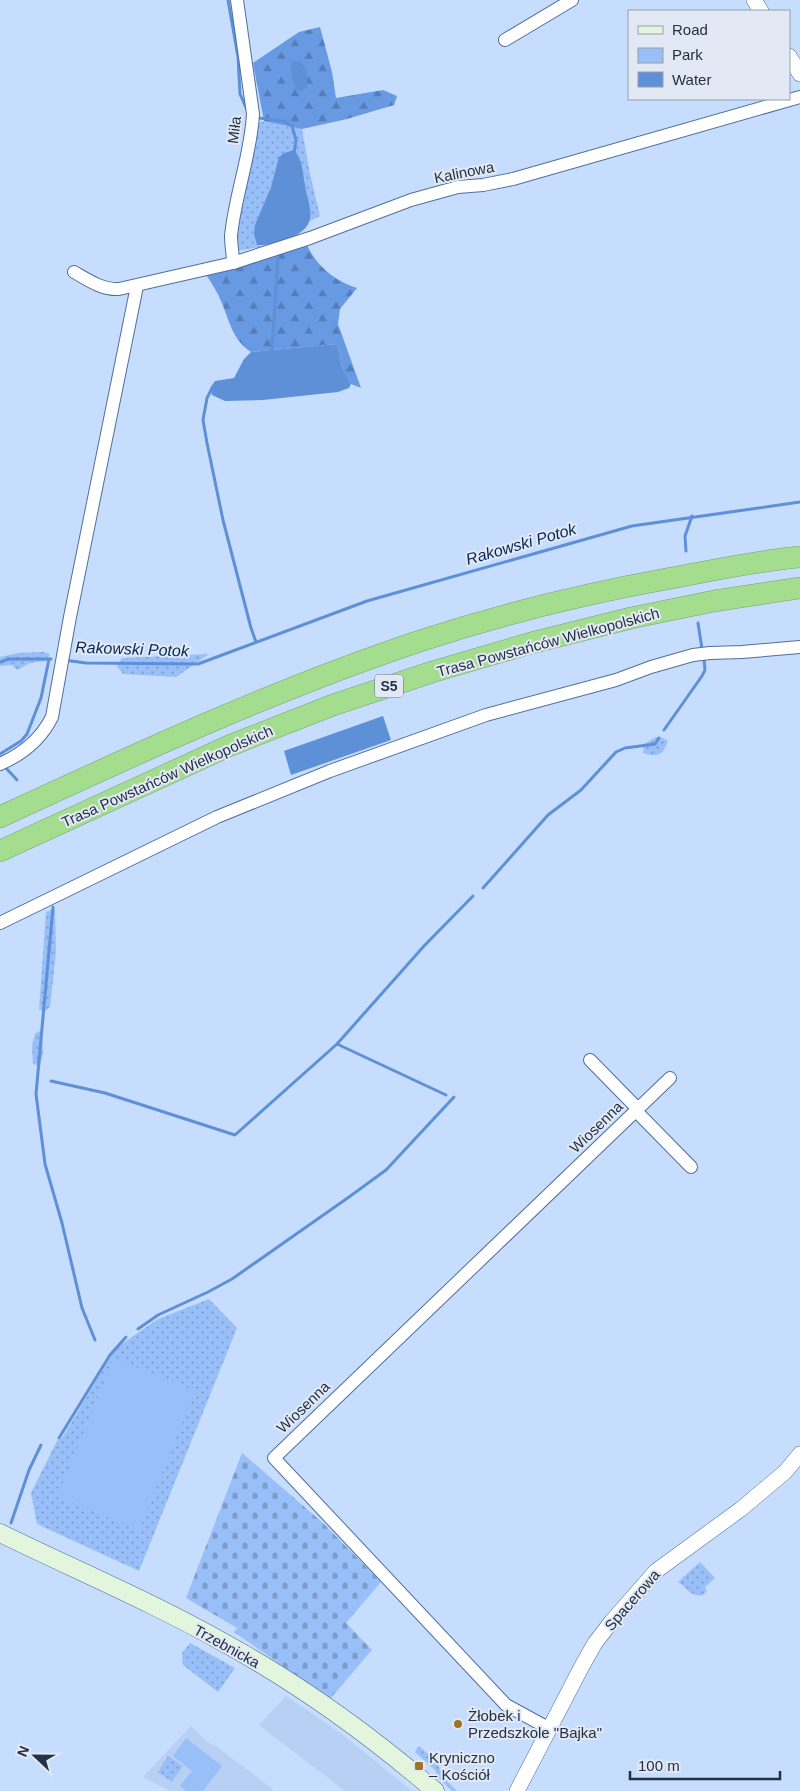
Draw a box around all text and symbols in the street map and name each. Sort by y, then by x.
legend [628,10,790,100]
text: Road [672,21,708,38]
text: Park [672,46,703,63]
text: Water [672,71,711,88]
street label: Miła [224,115,244,145]
street label: Kalinowa [432,158,496,186]
water label: Rakowski Potok [464,520,579,568]
street label: Trasa Powstańców Wielkopolskich [435,604,661,680]
water label: Rakowski Potok [75,639,190,660]
road number: S5 [375,674,403,698]
street label: Trasa Powstańców Wielkopolskich [59,722,275,830]
street label: Wiosenna [566,1097,626,1156]
street label: Wiosenna [273,1377,333,1436]
street label: Spacerowa [601,1566,663,1634]
street label: Trzebnicka [191,1621,264,1671]
place label: Żłobek i Przedszkole "Bajka" [468,1707,602,1741]
marker: Żłobek i Przedszkole "Bajka" [452,1718,464,1730]
north arrow [10,1731,60,1781]
text: N [14,1743,32,1759]
scale bar [630,1748,780,1780]
place label: Kryniczno – Kościół [429,1749,495,1783]
text: 100 m [638,1757,680,1774]
marker: Kryniczno – Kościół [413,1760,425,1772]

